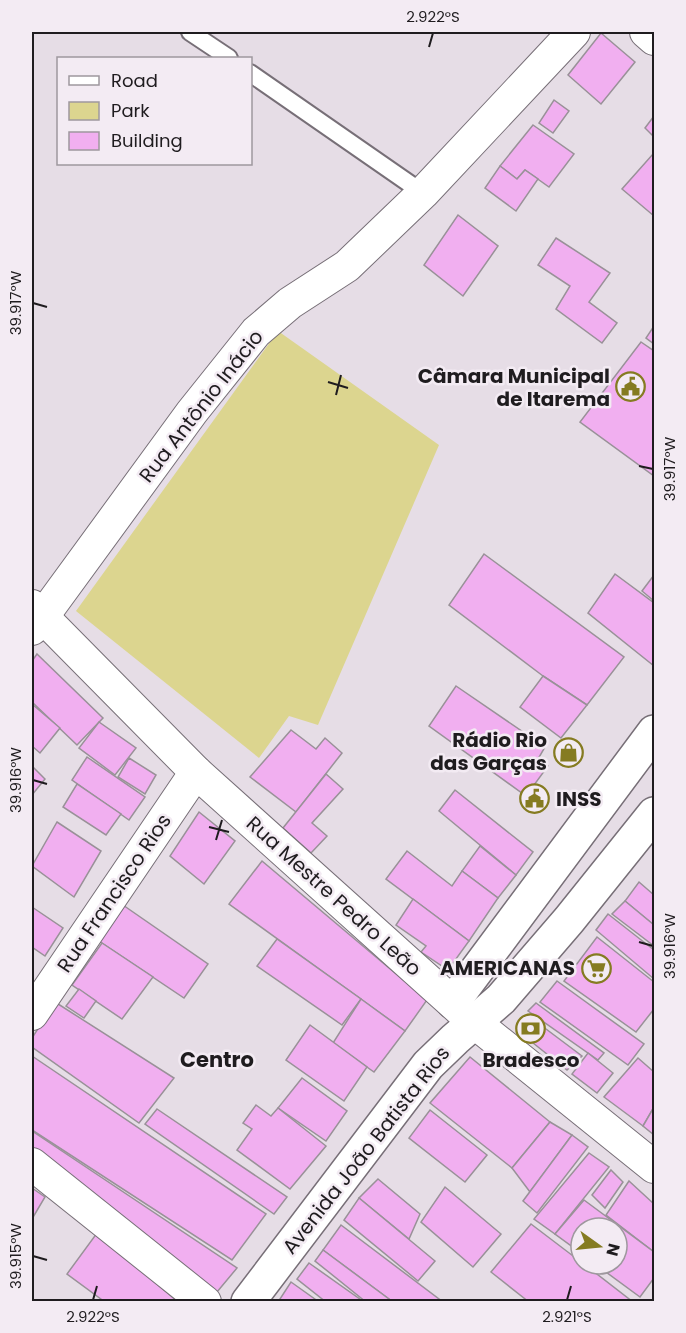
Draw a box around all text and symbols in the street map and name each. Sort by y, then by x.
text: 2.922°S [406,6,460,27]
legend [57,57,252,165]
text: Road [111,68,158,93]
text: Park [111,98,150,123]
text: Building [111,128,183,153]
text: 39.917°W [5,270,26,335]
street label: Rua Antônio Inácio [132,324,270,488]
place label: Câmara Municipal de Itarema [418,362,610,413]
public building icon: Câmara Municipal de Itarema [615,371,647,403]
text: 39.917°W [659,436,680,501]
place label: Rádio Rio das Garças [430,726,547,777]
shop icon: Rádio Rio das Garças [552,736,584,768]
text: 39.916°W [5,747,26,813]
public building icon: INSS [519,783,551,815]
place label: INSS [556,785,602,813]
street label: Rua Francisco Rios [50,808,178,978]
street label: Rua Mestre Pedro Leão [240,810,428,982]
text: 39.916°W [659,913,680,979]
supermarket icon: AMERICANAS [580,952,612,984]
place label: AMERICANAS [440,954,575,982]
bank icon: Bradesco [515,1013,547,1045]
street label: Avenida João Batista Rios [276,1040,456,1260]
district label: Centro [180,1045,254,1074]
place label: Bradesco [482,1046,580,1074]
north arrow [569,1216,629,1276]
text: 39.915°W [5,1223,26,1289]
text: N [600,1241,626,1259]
text: 2.922°S [66,1306,120,1327]
text: 2.921°S [542,1306,592,1327]

